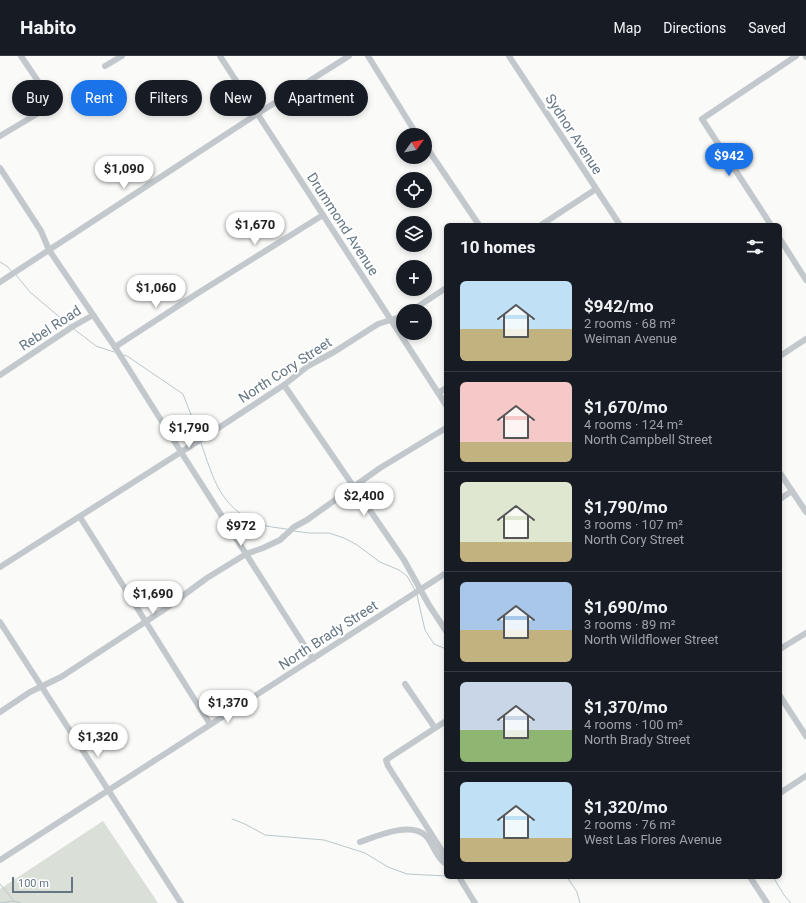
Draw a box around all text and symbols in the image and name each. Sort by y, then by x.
text: Habito [20,16,76,39]
text: Map [614,20,641,36]
text: Directions [663,20,726,36]
text: Saved [748,20,786,36]
chip: Buy [12,80,63,116]
chip: Rent [71,80,127,116]
chip: Filters [135,80,202,116]
chip: New [210,80,266,116]
chip: Apartment [274,80,368,116]
street label: Sydnor Avenue [542,91,606,177]
north arrow [396,128,432,164]
map controls [396,128,432,340]
pin: $942 [705,143,753,177]
text: $942 [714,148,744,163]
pin: $1,090 [91,156,157,190]
text: $1,090 [104,161,144,176]
street label: Drummond Avenue [304,170,382,278]
button: locate [396,172,432,208]
pin: $1,670 [222,212,288,246]
button: layers [396,216,432,252]
text: $1,670 [235,217,275,232]
icon: filters [744,236,766,258]
text: 10 homes [460,237,536,257]
button: + [396,260,432,296]
pin: $1,060 [123,275,189,309]
text: $1,060 [136,280,176,295]
text: $942/mo [584,296,654,316]
icon: home [492,297,540,345]
street label: Rebel Road [16,302,84,354]
button: − [396,304,432,340]
text: 2 rooms · 68 m² [584,316,676,331]
text: Weiman Avenue [584,331,677,346]
street label: North Cory Street [235,334,335,406]
text: $1,670/mo [584,397,668,417]
icon: home [492,398,540,446]
pin: $1,790 [156,415,222,449]
text: 4 rooms · 124 m² [584,417,683,432]
text: $1,790 [169,420,209,435]
text: North Campbell Street [584,432,712,447]
pin: $2,400 [331,483,397,517]
text: $2,400 [344,488,384,503]
text: $1,790/mo [584,497,668,517]
icon: home [492,498,540,546]
pin: $972 [217,513,265,547]
text: 3 rooms · 107 m² [584,517,683,532]
text: $972 [226,518,256,533]
text: North Cory Street [584,532,684,547]
pin: $1,690 [120,581,186,615]
text: $1,690 [133,586,173,601]
street label: North Brady Street [276,597,381,673]
text: $1,690/mo [584,597,668,617]
icon: home [492,598,540,646]
text: 3 rooms · 89 m² [584,617,676,632]
text: North Wildflower Street [584,632,719,647]
pin: $1,370 [195,690,261,724]
text: $1,370 [208,695,248,710]
text: $1,370/mo [584,697,668,717]
icon: home [492,698,540,746]
text: 4 rooms · 100 m² [584,717,683,732]
pin: $1,320 [65,724,131,758]
text: $1,320 [78,729,118,744]
text: North Brady Street [584,732,690,747]
text: $1,320/mo [584,797,668,817]
icon: home [492,798,540,846]
text: 2 rooms · 76 m² [584,817,676,832]
text: West Las Flores Avenue [584,832,722,847]
scale bar [12,875,73,894]
text: 100 m [18,877,49,890]

